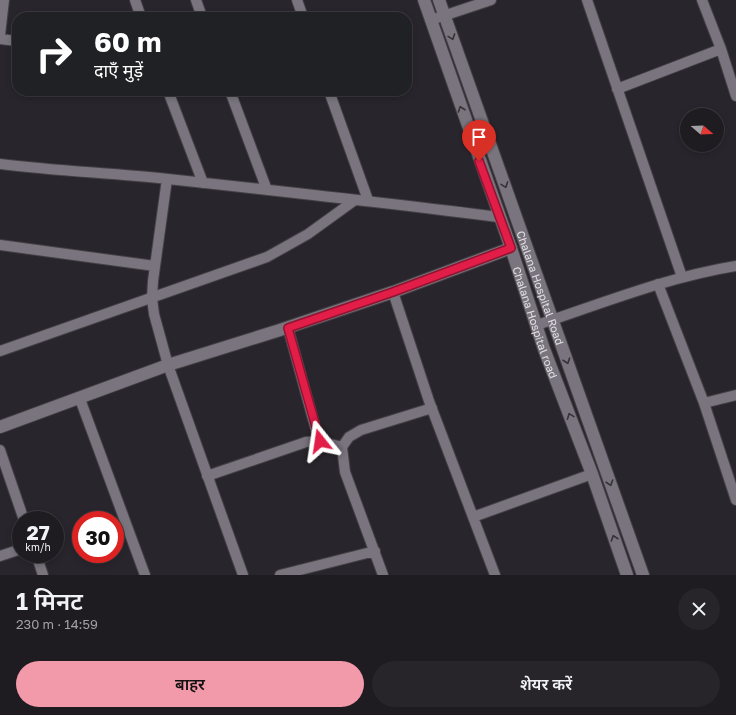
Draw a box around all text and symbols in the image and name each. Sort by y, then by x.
text: 60 m [94,25,161,58]
icon: right [28,28,80,80]
one-way arrow [447,33,455,40]
text: दाएँ मुड़ें [94,59,143,81]
one-way arrow [457,105,466,112]
north arrow [680,108,724,152]
map controls [680,108,724,152]
pin [462,120,496,161]
icon: arrive [468,126,490,148]
one-way arrow [501,182,509,189]
street label: Chalana Hospital Road [515,229,567,346]
street label: Chalana Hospital road [511,265,561,380]
one-way arrow [563,357,571,364]
one-way arrow [566,413,574,420]
position arrow [299,420,341,462]
one-way arrow [606,480,614,487]
speed limit sign: 30 [72,511,124,563]
text: 27 [26,520,50,544]
one-way arrow [611,535,619,542]
text: km/h [25,541,51,553]
text: 1 मिनट [16,586,83,615]
button: close [678,588,720,630]
text: 230 m · 14:59 [16,616,98,632]
button: बाहर [16,661,364,707]
button: शेयर करें [372,661,720,707]

